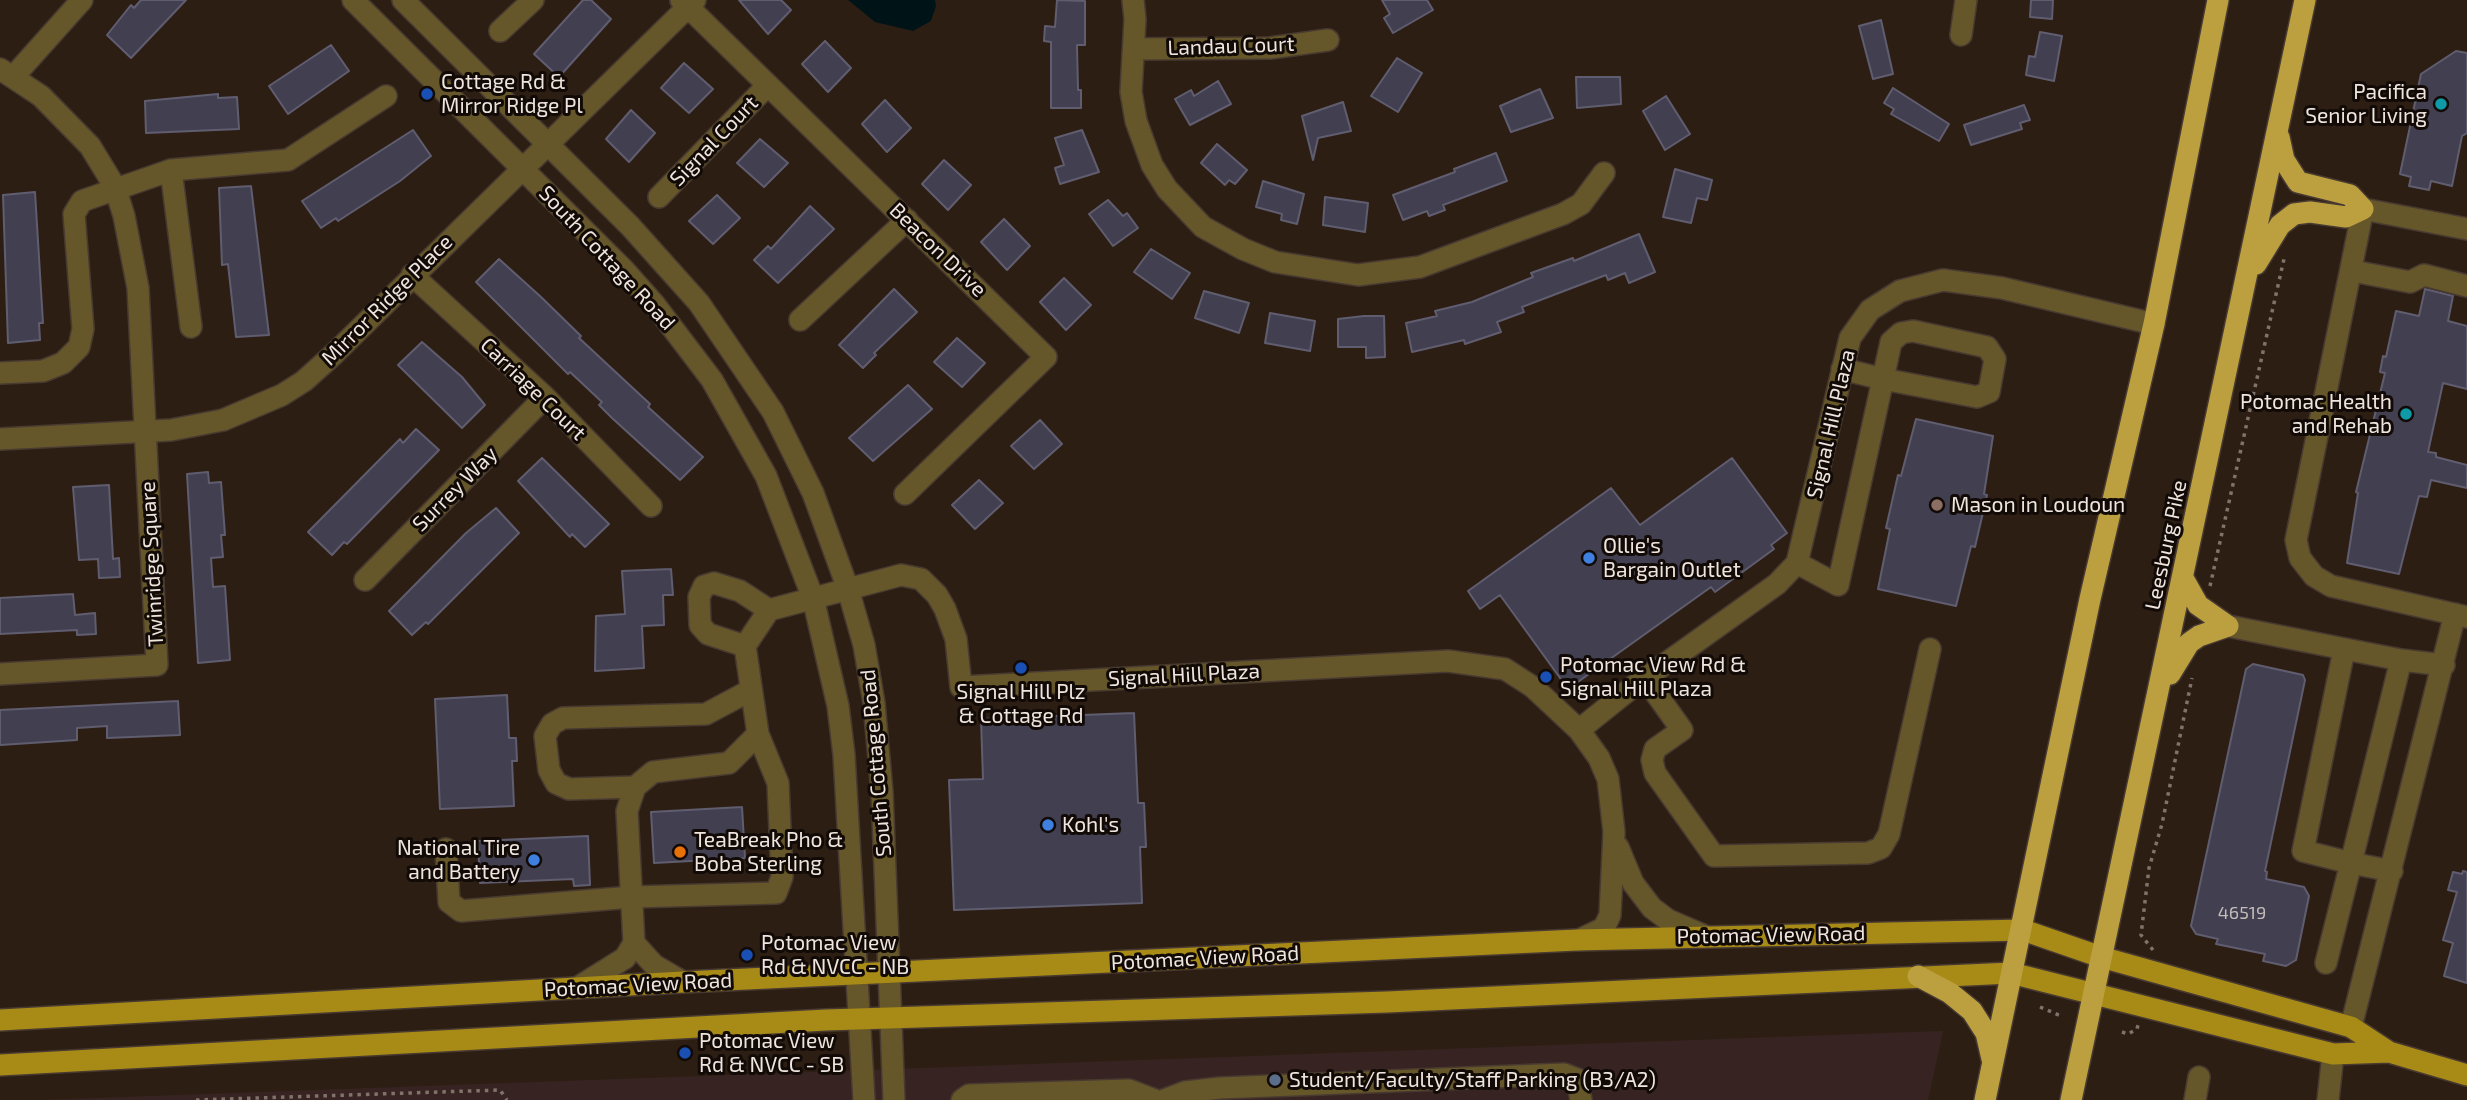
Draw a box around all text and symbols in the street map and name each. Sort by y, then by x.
street label: Landau Court [1167,31,1295,61]
place label: Cottage Rd & Mirror Ridge Pl [441,69,583,119]
place label: Pacifica Senior Living [2305,79,2427,129]
marker: Cottage Rd & Mirror Ridge Pl [419,86,435,102]
street label: Signal Court [665,91,763,191]
marker: Pacifica Senior Living [2433,96,2449,112]
street label: South Cottage Road [534,181,680,335]
street label: Beacon Drive [884,198,992,302]
street label: Mirror Ridge Place [316,229,458,371]
street label: Carriage Court [475,332,591,446]
street label: Signal Hill Plaza [1802,347,1860,501]
place label: Potomac Health and Rehab [2240,389,2392,439]
marker: Potomac Health and Rehab [2398,406,2414,422]
street label: Surrey Way [407,441,503,537]
street label: Leesburg Pike [2140,478,2192,612]
street label: Twinridge Square [135,481,169,647]
place label: Mason in Loudoun [1951,492,2125,518]
marker: Mason in Loudoun [1929,497,1945,513]
place label: Ollie's Bargain Outlet [1603,533,1741,583]
marker: Ollie's Bargain Outlet [1581,550,1597,566]
place label: Potomac View Rd & Signal Hill Plaza [1560,652,1746,702]
street label: Signal Hill Plaza [1107,658,1261,692]
marker: Signal Hill Plz & Cottage Rd [1013,660,1029,676]
street label: South Cottage Road [855,668,897,858]
marker: Potomac View Rd & Signal Hill Plaza [1538,669,1554,685]
place label: Signal Hill Plz & Cottage Rd [956,679,1086,729]
place label: Kohl's [1062,812,1119,838]
marker: Kohl's [1040,817,1056,833]
place label: TeaBreak Pho & Boba Sterling [694,827,843,877]
place label: National Tire and Battery [397,835,520,885]
marker: TeaBreak Pho & Boba Sterling [672,844,688,860]
marker: National Tire and Battery [526,852,542,868]
house number: 46519 [2218,902,2266,924]
street label: Potomac View Road [1676,921,1866,949]
place label: Potomac View Rd & NVCC - NB [761,930,909,980]
street label: Potomac View Road [1110,940,1300,976]
marker: Potomac View Rd & NVCC - NB [739,947,755,963]
street label: Potomac View Road [543,967,733,1003]
place label: Potomac View Rd & NVCC - SB [699,1028,844,1078]
marker: Potomac View Rd & NVCC - SB [677,1045,693,1061]
place label: Student/Faculty/Staff Parking (B3/A2) [1289,1067,1656,1093]
marker: Student/Faculty/Staff Parking (B3/A2) [1267,1072,1283,1088]

